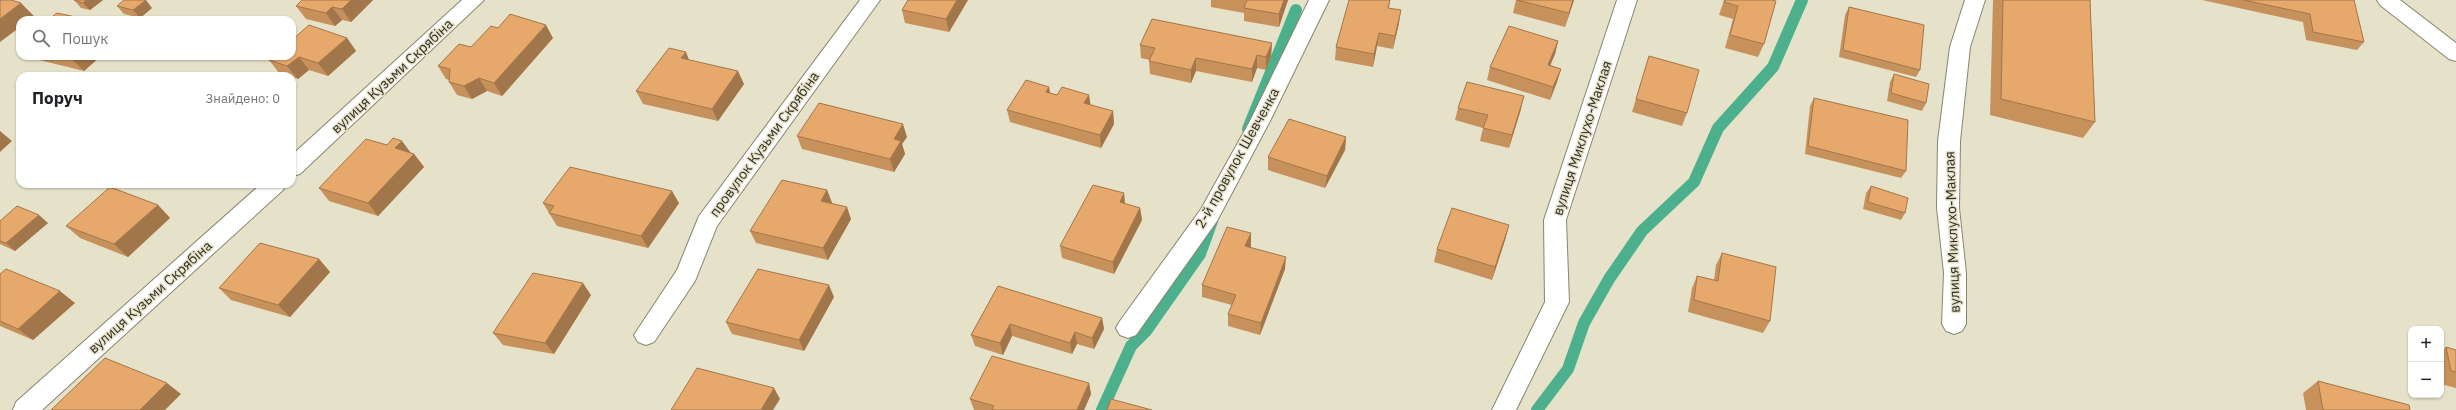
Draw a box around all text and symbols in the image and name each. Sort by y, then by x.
street label: вулиця Кузьми Скрябіна [327,14,457,137]
search box [16,16,296,60]
icon: search [30,27,52,49]
text: Пошук [62,29,109,48]
street label: вулиця Миклухо-Маклая [1548,58,1616,218]
street label: провулок Кузьми Скрябіна [705,67,823,220]
street label: 2-й провулок Шевченка [1191,84,1283,231]
text: Поруч [32,87,83,109]
text: Знайдено: 0 [206,90,280,107]
street label: вулиця Миклухо-Маклая [1940,151,1964,313]
street label: вулиця Кузьми Скрябіна [84,236,216,357]
map controls [2408,326,2444,398]
button: + [2408,326,2444,362]
button: − [2408,362,2444,398]

